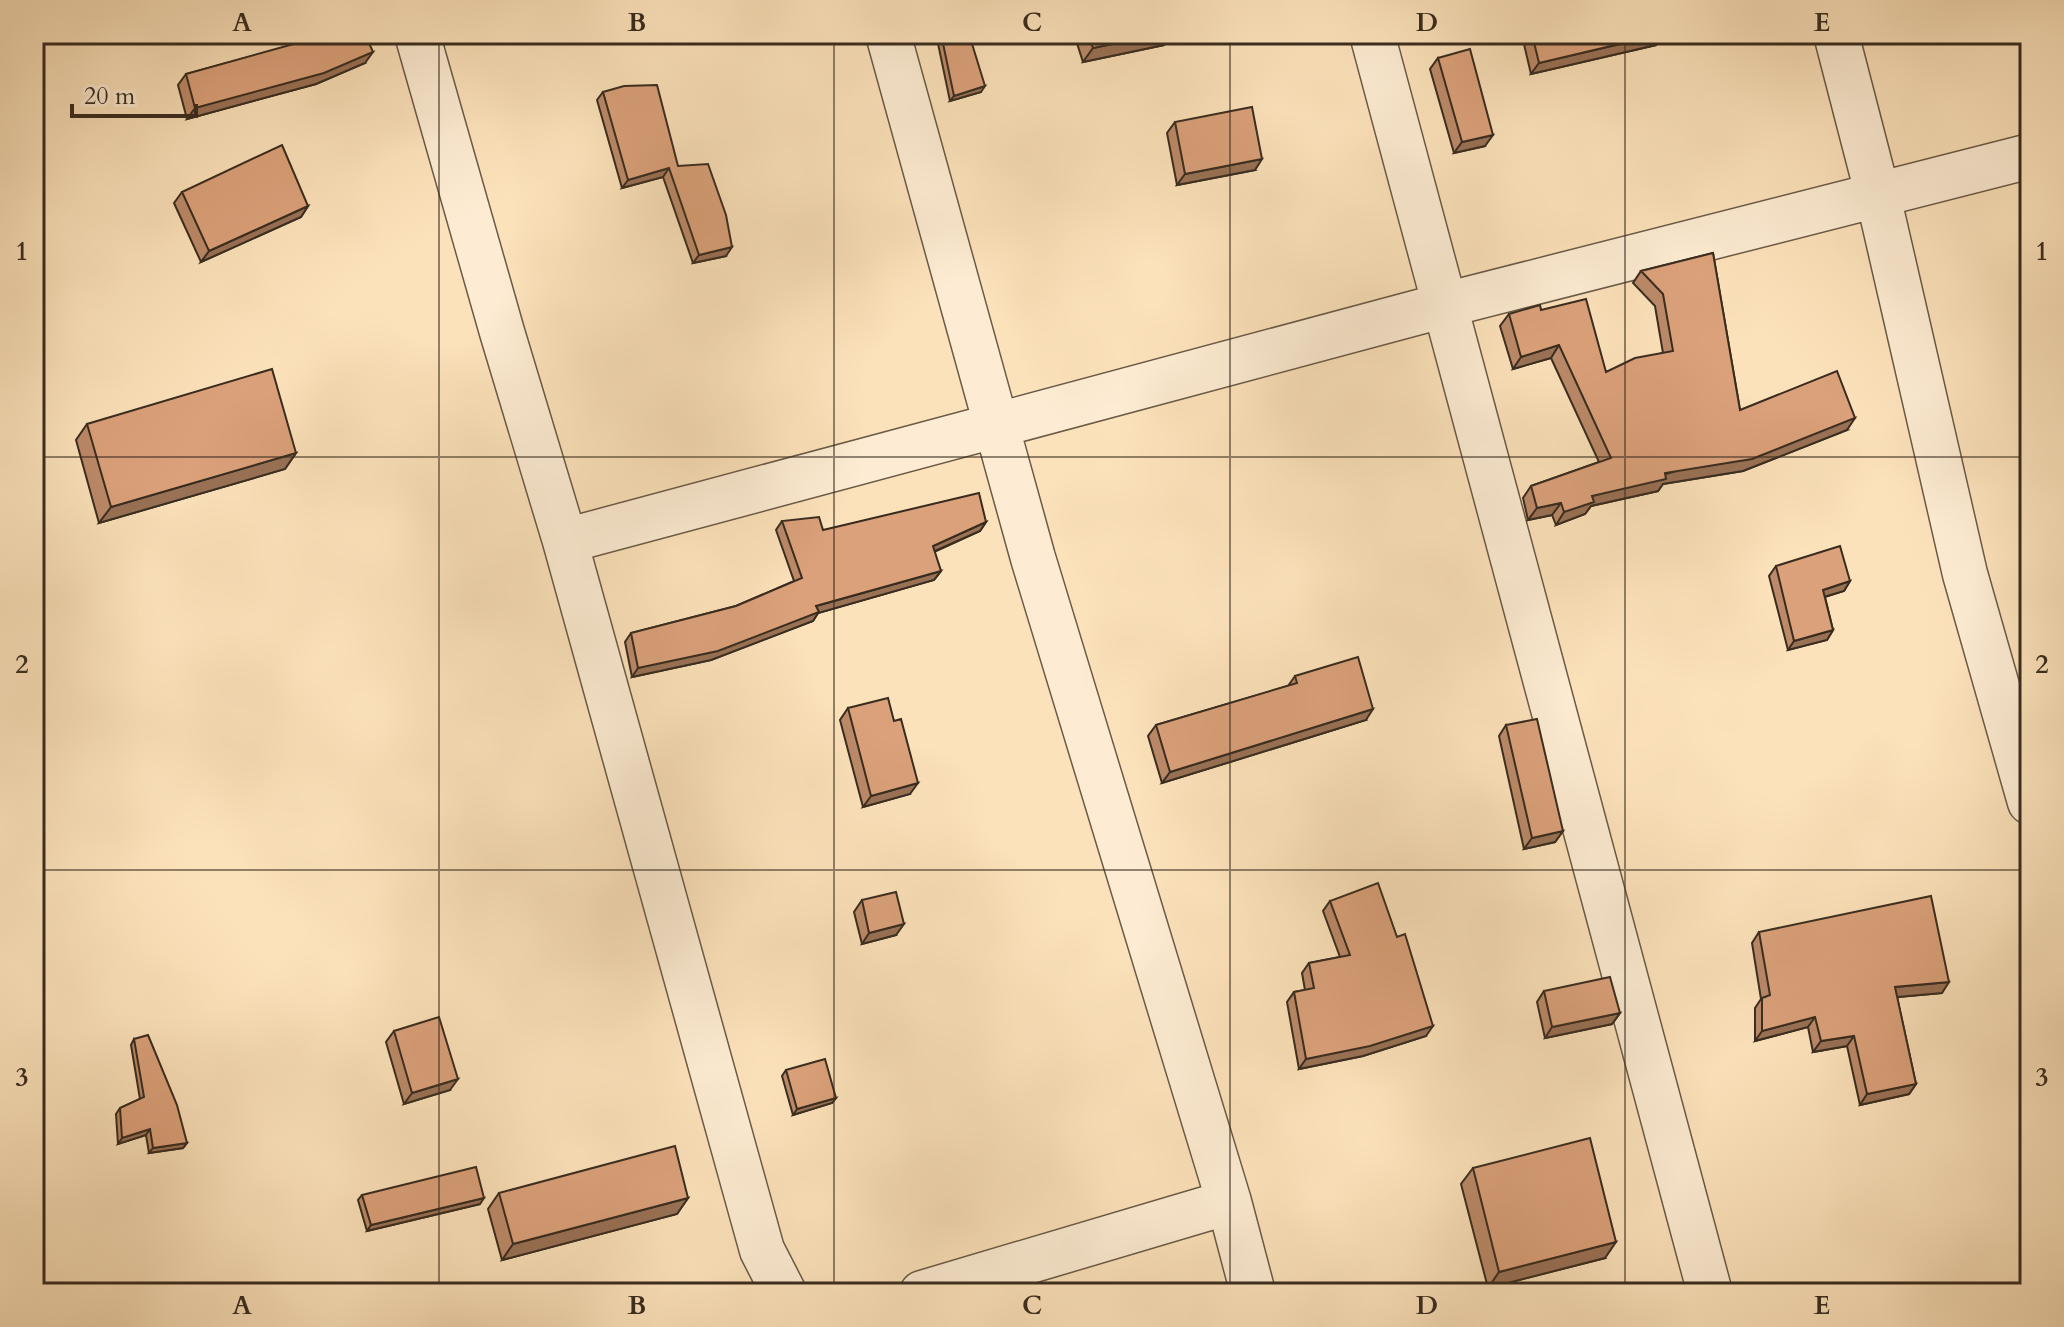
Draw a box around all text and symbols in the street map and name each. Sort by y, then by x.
text: A [232,5,252,40]
text: B [628,5,646,40]
text: C [1022,5,1042,40]
text: D [1416,5,1438,40]
text: E [1814,5,1830,40]
scale bar [72,68,196,118]
text: 20 m [84,80,136,113]
text: 1 [15,234,29,269]
text: 1 [2035,234,2049,269]
text: 2 [15,647,29,682]
text: 2 [2035,647,2049,682]
text: 3 [15,1060,29,1095]
text: 3 [2035,1060,2049,1095]
text: A [232,1288,252,1323]
text: B [628,1288,646,1323]
text: C [1022,1288,1042,1323]
text: D [1416,1288,1438,1323]
text: E [1814,1288,1830,1323]

